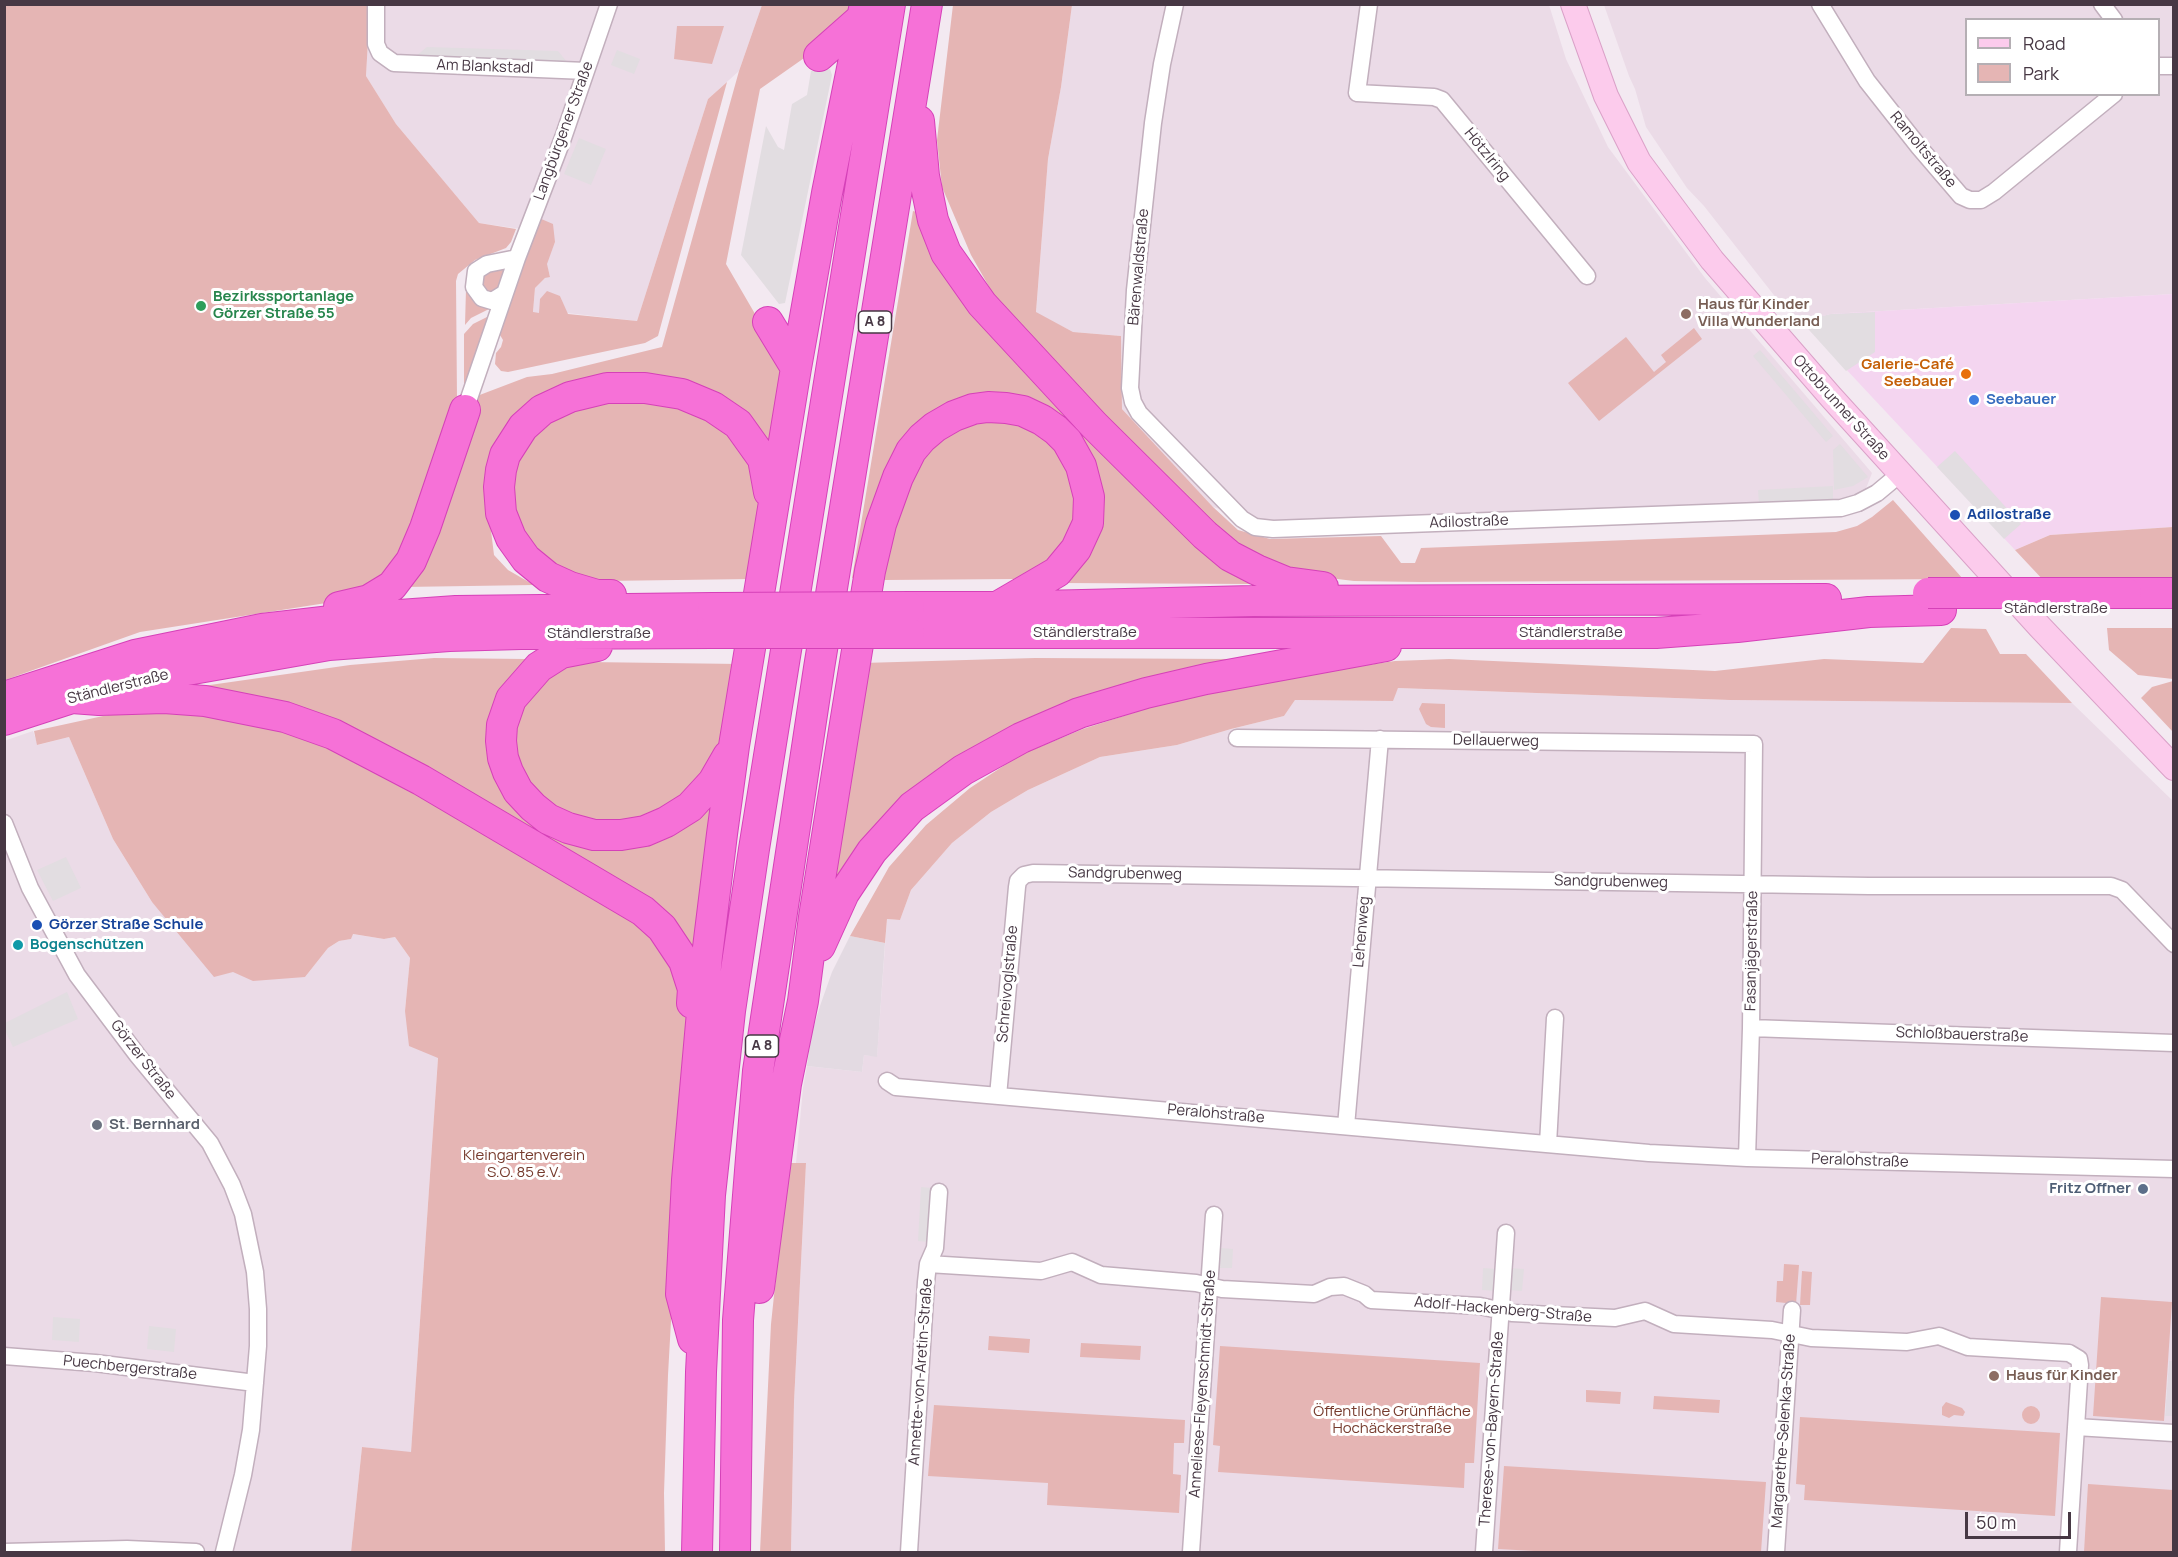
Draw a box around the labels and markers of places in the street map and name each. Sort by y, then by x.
place label: Bezirkssportanlage Görzer Straße 55 [213,288,354,323]
place label: Haus für Kinder Villa Wunderland [1698,296,1820,331]
marker: Bezirkssportanlage Görzer Straße 55 [194,299,208,313]
marker: Haus für Kinder Villa Wunderland [1679,307,1693,321]
place label: Galerie-Café Seebauer [1861,356,1954,391]
marker: Galerie-Café Seebauer [1959,367,1973,381]
place label: Seebauer [1986,391,2056,409]
marker: Seebauer [1967,393,1981,407]
place label: Adilostraße [1967,506,2051,524]
marker: Adilostraße [1948,508,1962,522]
place label: Görzer Straße Schule [49,916,203,934]
marker: Görzer Straße Schule [30,918,44,932]
place label: Bogenschützen [30,936,144,954]
marker: Bogenschützen [11,938,25,952]
place label: St. Bernhard [109,1116,200,1134]
marker: St. Bernhard [90,1118,104,1132]
place label: Fritz Offner [2049,1180,2131,1198]
marker: Fritz Offner [2136,1182,2150,1196]
place label: Haus für Kinder [2006,1367,2117,1385]
marker: Haus für Kinder [1987,1369,2001,1383]

